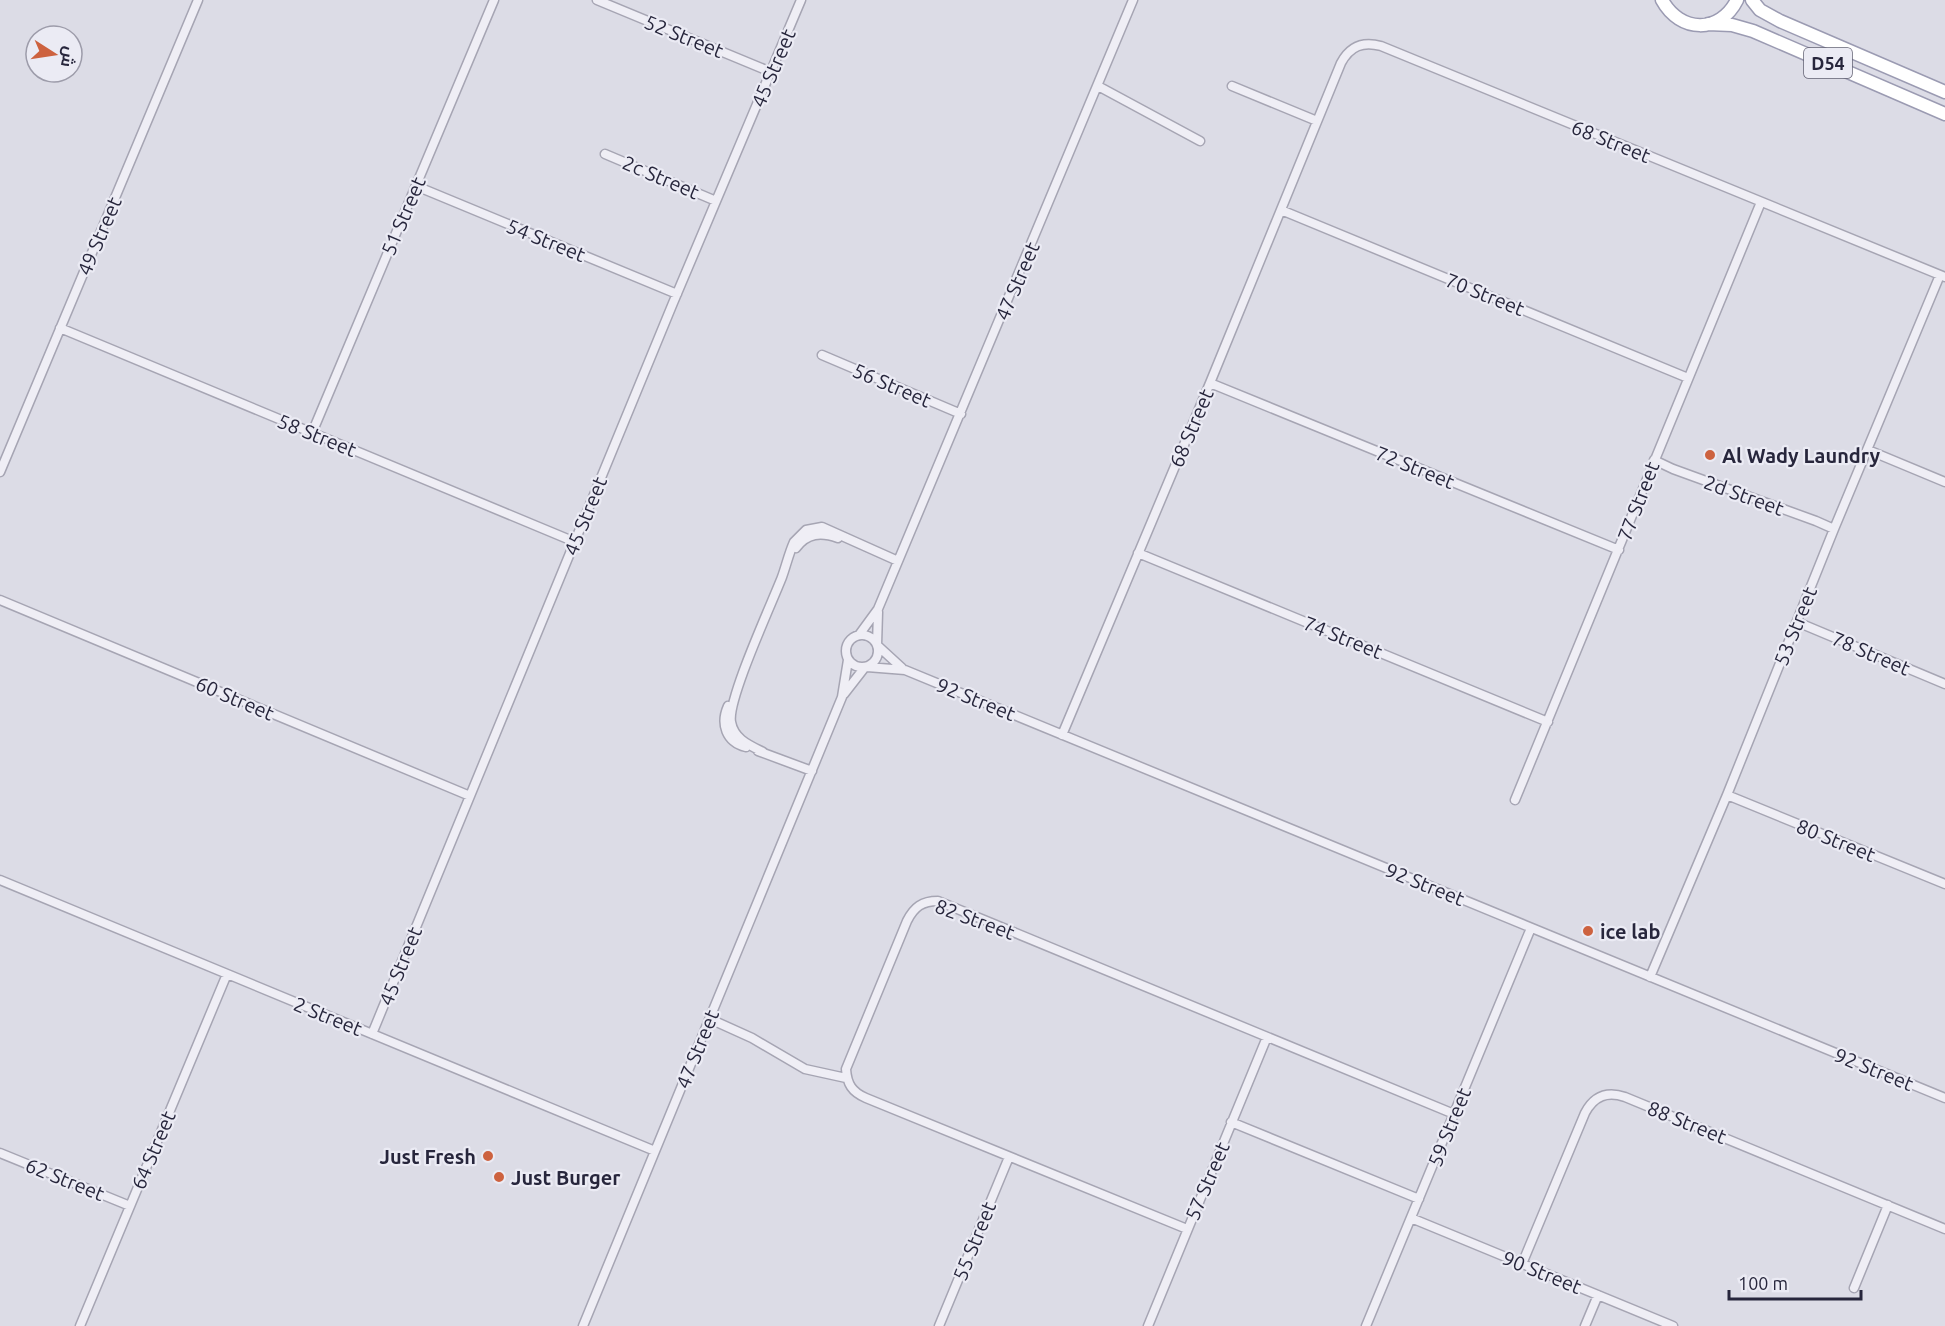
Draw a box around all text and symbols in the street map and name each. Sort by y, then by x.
street label: 52 Street [641,10,727,62]
north arrow [24,24,84,84]
street label: 45 Street [746,25,800,111]
text: ش [57,45,80,69]
road number: D54 [1804,48,1852,78]
street label: 68 Street [1568,115,1654,167]
street label: 2c Street [619,151,703,203]
street label: 51 Street [376,173,430,259]
street label: 49 Street [72,193,126,279]
street label: 54 Street [503,214,589,266]
street label: 47 Street [990,238,1044,324]
street label: 70 Street [1442,268,1528,320]
street label: 56 Street [849,358,935,412]
street label: 68 Street [1164,385,1218,471]
street label: 58 Street [274,409,360,461]
street label: 72 Street [1372,441,1458,493]
place label: Al Wady Laundry [1722,444,1881,467]
marker: Al Wady Laundry [1703,448,1717,462]
street label: 77 Street [1612,458,1664,544]
street label: 2d Street [1701,470,1787,520]
street label: 45 Street [559,473,611,559]
street label: 53 Street [1769,583,1821,669]
street label: 74 Street [1300,611,1386,663]
street label: 78 Street [1828,626,1914,680]
street label: 60 Street [192,671,278,725]
street label: 92 Street [933,673,1019,725]
street label: 80 Street [1793,814,1879,866]
street label: 92 Street [1382,858,1468,910]
street label: 82 Street [932,894,1018,944]
place label: ice lab [1600,920,1660,943]
street label: 45 Street [374,923,426,1009]
marker: ice lab [1581,924,1595,938]
street label: 2 Street [290,992,366,1040]
street label: 47 Street [671,1006,723,1092]
street label: 92 Street [1831,1043,1917,1095]
street label: 59 Street [1423,1084,1475,1170]
street label: 88 Street [1644,1096,1730,1148]
street label: 64 Street [126,1107,180,1193]
street label: 57 Street [1180,1138,1234,1224]
place label: Just Fresh [380,1145,476,1168]
marker: Just Fresh [481,1149,495,1163]
street label: 62 Street [22,1153,108,1205]
place label: Just Burger [511,1166,621,1189]
marker: Just Burger [492,1170,506,1184]
street label: 55 Street [948,1198,1000,1284]
street label: 90 Street [1499,1246,1585,1298]
scale bar [1729,1263,1861,1301]
text: 100 m [1738,1273,1788,1293]

